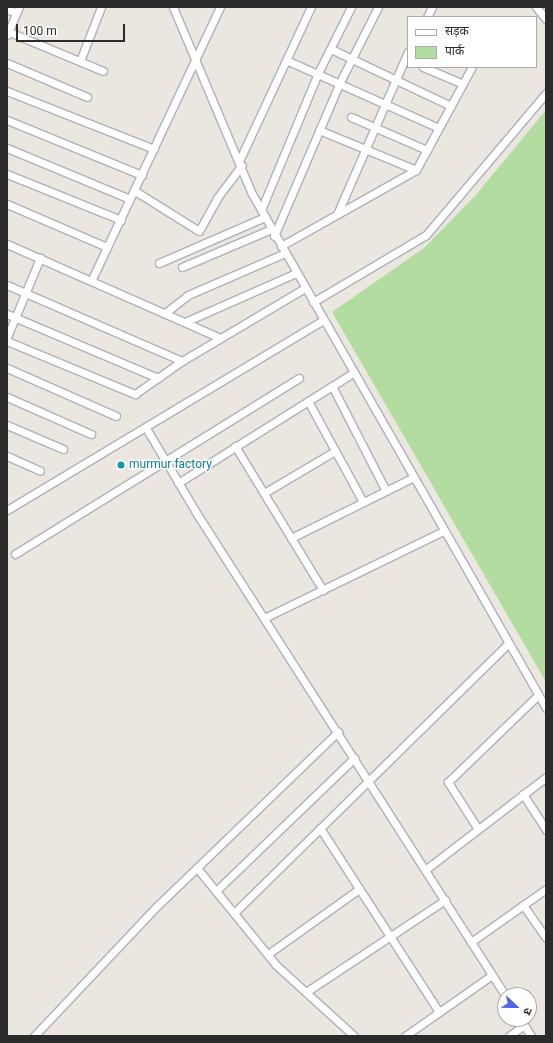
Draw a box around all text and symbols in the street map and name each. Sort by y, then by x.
scale bar [18,16,127,42]
legend [407,16,537,68]
text: 100 m [23,24,57,38]
text: सड़क [445,24,469,38]
text: पार्क [445,44,464,58]
place label: murmur factory [129,458,212,472]
marker: murmur factory [116,460,126,470]
north arrow [497,987,537,1027]
text: उ [520,1006,535,1017]

